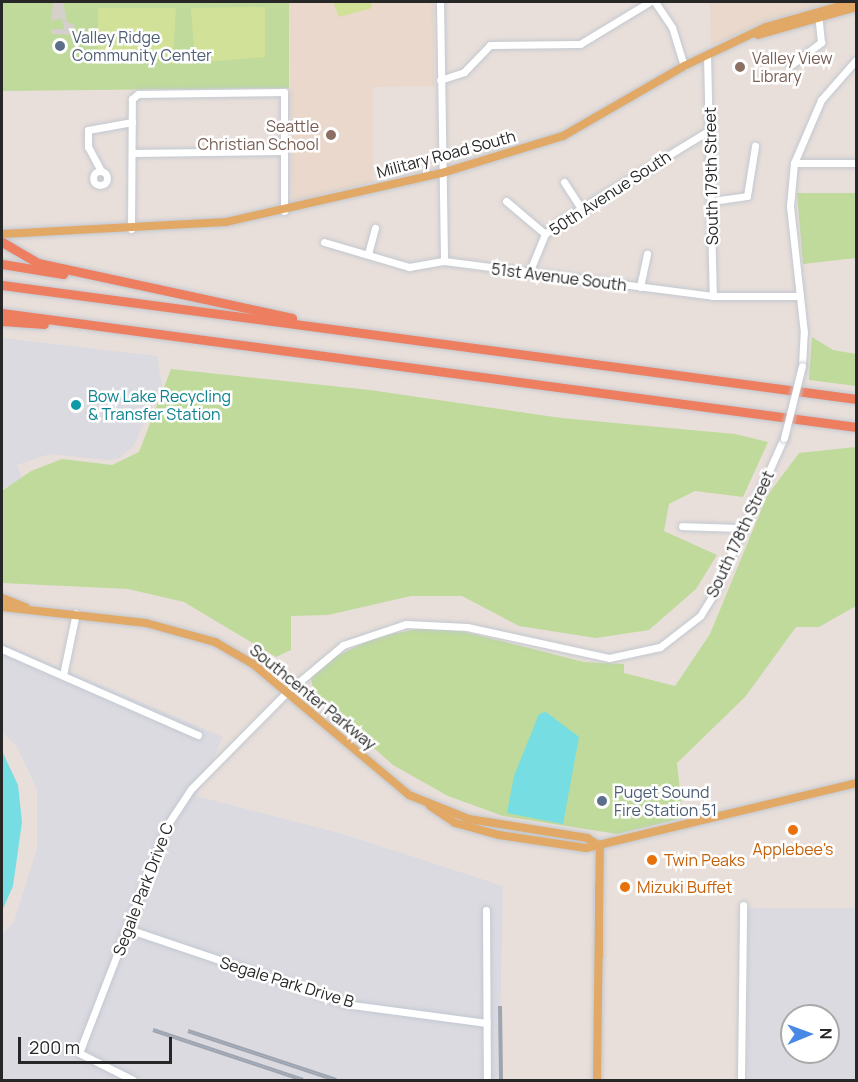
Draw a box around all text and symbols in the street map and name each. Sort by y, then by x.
place label: Valley Ridge Community Center [72,27,212,65]
marker: Valley Ridge Community Center [53,39,67,53]
place label: Valley View Library [752,48,833,86]
marker: Valley View Library [733,60,747,74]
street label: South 179th Street [700,107,722,245]
place label: Seattle Christian School [198,116,319,154]
street label: Military Road South [374,126,518,182]
marker: Seattle Christian School [324,128,338,142]
street label: 50th Avenue South [546,147,674,239]
street label: 51st Avenue South [490,259,628,295]
place label: Bow Lake Recycling & Transfer Station [88,386,231,424]
marker: Bow Lake Recycling & Transfer Station [69,398,83,412]
street label: South 178th Street [702,468,778,600]
street label: Southcenter Parkway [246,640,380,754]
place label: Puget Sound Fire Station 51 [614,782,717,820]
marker: Puget Sound Fire Station 51 [595,794,609,808]
street label: Segale Park Drive C [109,820,177,958]
marker: Applebee's [786,823,800,837]
place label: Applebee's [753,839,833,859]
place label: Twin Peaks [664,850,745,870]
marker: Twin Peaks [645,853,659,867]
place label: Mizuki Buffet [637,877,732,897]
marker: Mizuki Buffet [618,880,632,894]
street label: Segale Park Drive B [218,952,356,1012]
north arrow [780,1004,840,1064]
scale bar [21,1025,176,1063]
text: N [815,1028,837,1040]
text: 200 m [29,1035,80,1059]

